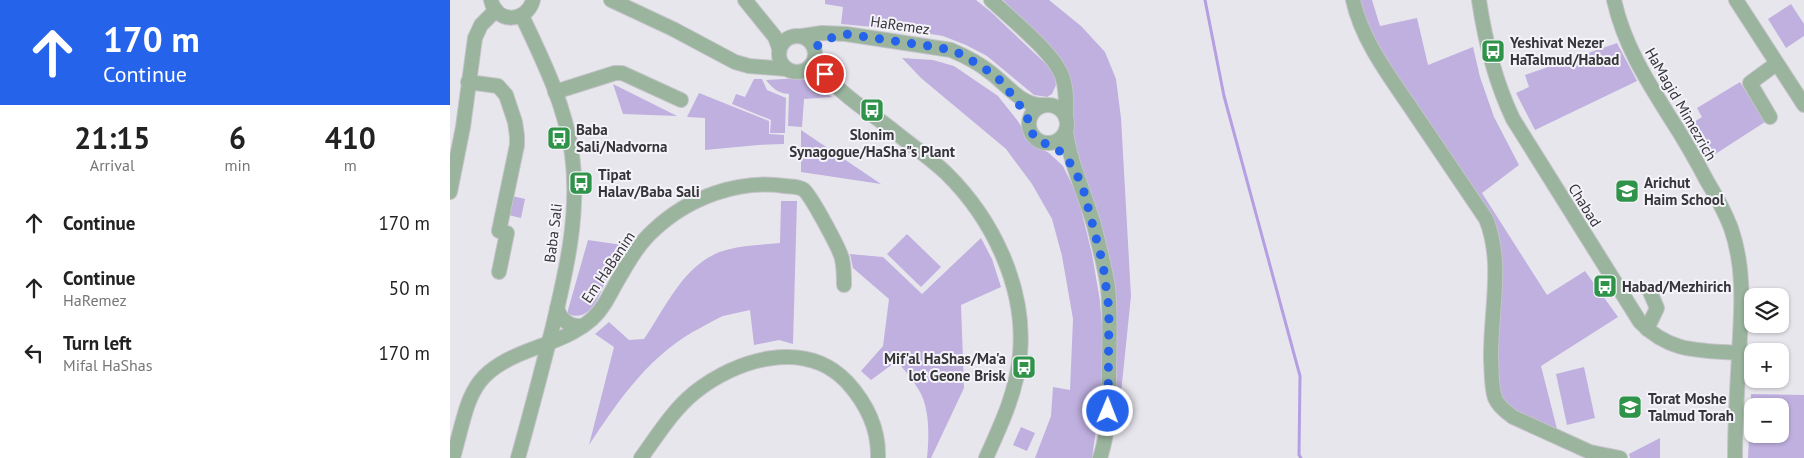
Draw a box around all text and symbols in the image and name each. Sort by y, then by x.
street label: HaRemez [869,11,931,39]
text: 170 m [103,16,200,62]
icon: ahead [20,20,85,85]
place label: Yeshivat Nezer HaTalmud/Habad [1509,33,1619,69]
bus stop icon: Yeshivat Nezer HaTalmud/Habad [1480,38,1506,64]
street label: HaMagid Mimezrich [1641,44,1721,164]
pin [804,53,846,95]
text: Continue [103,60,187,88]
icon: arrive [811,60,839,88]
bus stop icon: Slonim Synagogue/HaSha"s Plant [859,97,885,123]
text: 21:15 [74,118,150,157]
text: 6 [229,118,246,157]
text: 410 [325,118,376,157]
place label: Baba Sali/Nadvorna [576,120,667,156]
bus stop icon: Baba Sali/Nadvorna [546,125,572,151]
place label: Slonim Synagogue/HaSha"s Plant [789,125,956,161]
text: Arrival [90,155,135,175]
text: min [225,155,251,175]
text: m [344,155,357,175]
place label: Tipat Halav/Baba Sali [598,165,700,201]
bus stop icon: Tipat Halav/Baba Sali [568,170,594,196]
place label: Arichut Haim School [1644,173,1725,209]
school or university icon: Arichut Haim School [1614,178,1640,204]
street label: Chabad [1564,180,1606,230]
street label: Baba Sali [540,202,566,264]
icon: ahead [20,209,48,237]
text: Continue [63,211,135,235]
text: 170 m [378,211,430,235]
street label: Em HaBanim [577,228,639,306]
text: Continue [63,266,135,290]
bus stop icon: Habad/Mezhirich [1592,273,1618,299]
icon: ahead [20,274,48,302]
text: 50 m [389,276,430,300]
place label: Habad/Mezhirich [1622,277,1732,296]
map controls [1744,288,1789,443]
button: layers [1744,288,1789,333]
text: HaRemez [63,290,127,310]
text: Turn left [63,331,132,355]
icon: left [20,339,48,367]
text: 170 m [378,341,430,365]
button: + [1744,343,1789,388]
place label: Mif'al HaShas/Ma'a lot Geone Brisk [884,349,1007,385]
bus stop icon: Mif'al HaShas/Ma'a lot Geone Brisk [1011,354,1037,380]
text: Mifal HaShas [63,355,153,375]
position arrow [1081,384,1133,436]
place label: Torat Moshe Talmud Torah [1648,389,1734,425]
school or university icon: Torat Moshe Talmud Torah [1617,394,1643,420]
button: − [1744,398,1789,443]

